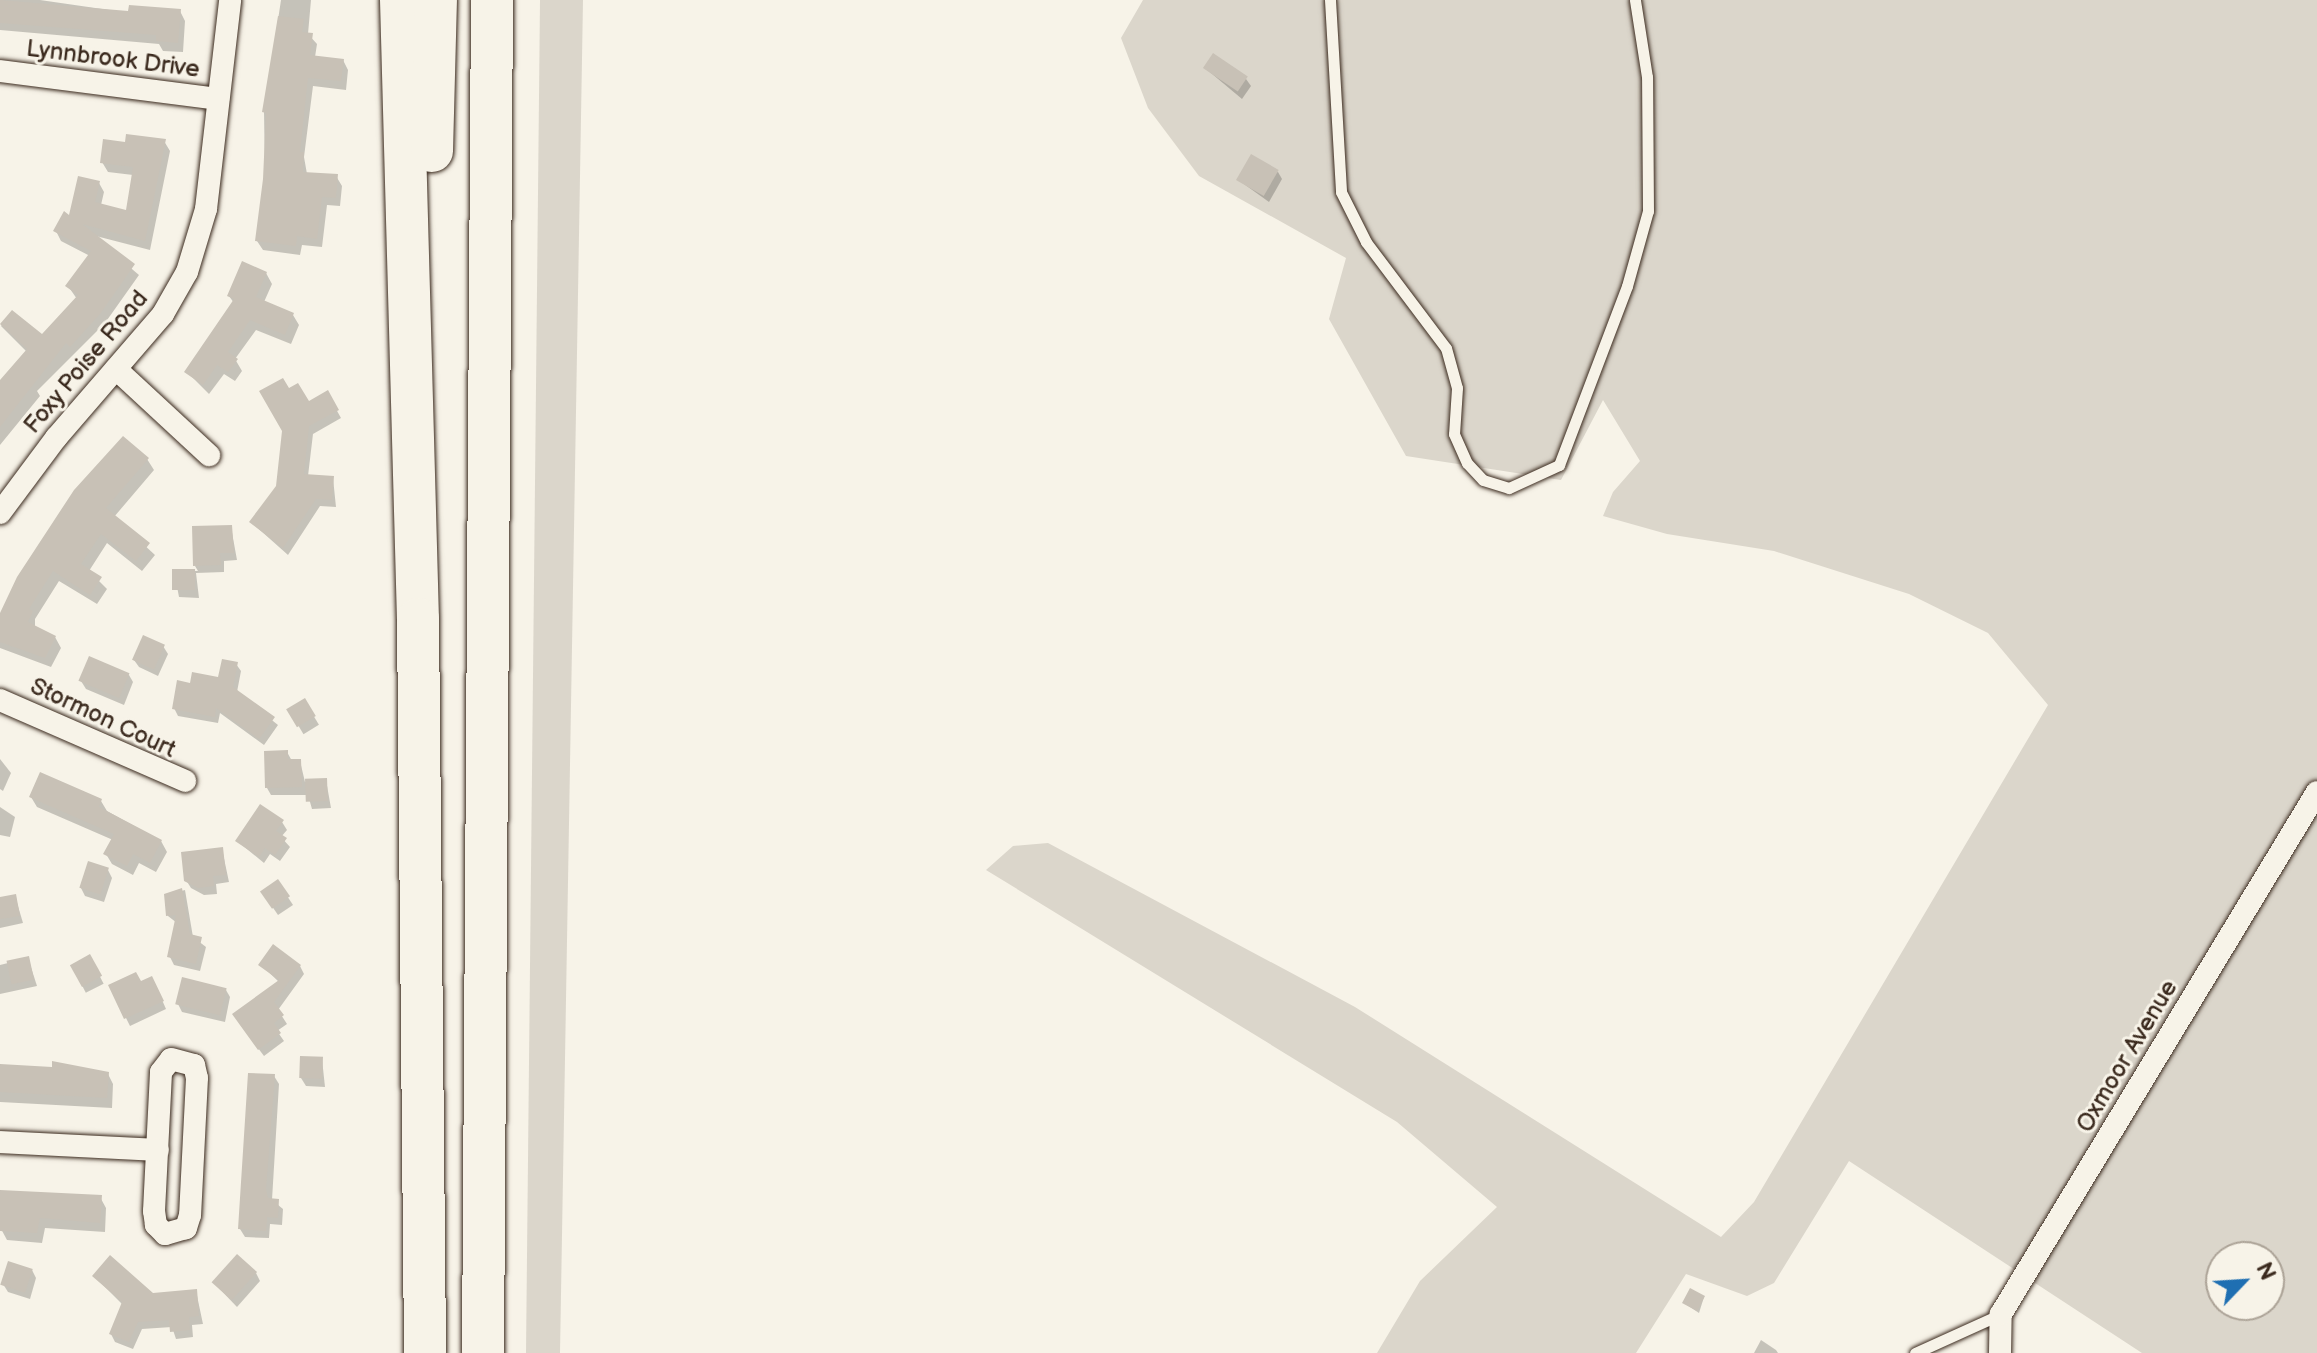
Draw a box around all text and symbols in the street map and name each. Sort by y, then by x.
street label: Lynnbrook Drive [25,34,201,84]
street label: Foxy Poise Road [17,284,155,440]
street label: Stormon Court [26,672,180,764]
street label: Oxmoor Avenue [2070,975,2184,1137]
north arrow [2205,1241,2285,1321]
text: N [2250,1258,2281,1285]

